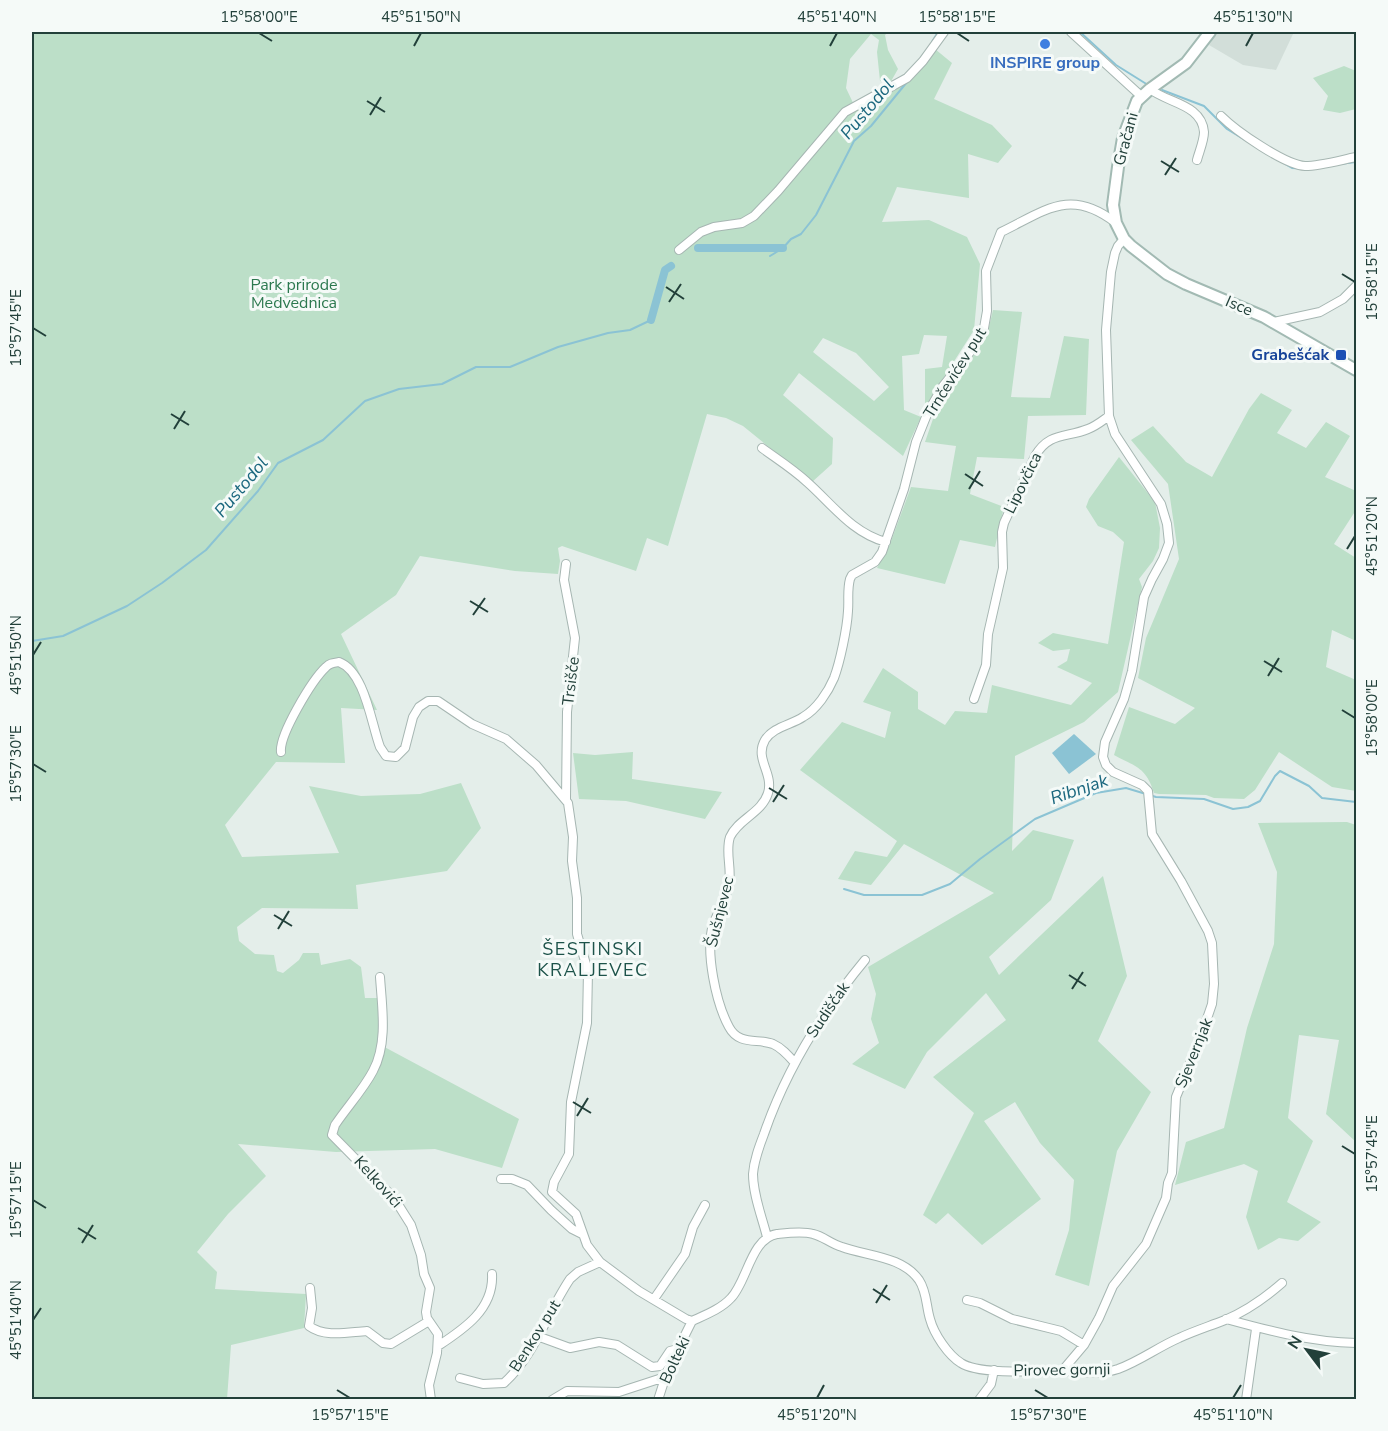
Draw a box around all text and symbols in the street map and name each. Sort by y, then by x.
text: 15°58'00"E [220,7,298,27]
text: 45°51'50"N [381,7,461,27]
text: 45°51'40"N [797,7,877,27]
text: 15°58'15"E [918,7,996,27]
text: 45°51'30"N [1213,7,1293,27]
marker: INSPIRE group [1038,37,1052,51]
place label: INSPIRE group [990,52,1100,74]
water label: Pustodol [835,74,899,144]
street label: Gračani [1108,110,1144,168]
text: 15°58'15"E [1362,243,1382,321]
park label: Park prirode Medvednica [250,274,338,314]
text: 15°57'45"E [6,289,26,367]
street label: Isce [1222,290,1256,322]
street label: Trnčevićev put [918,323,992,422]
place label: Grabešćak [1251,344,1329,366]
marker: Grabešćak [1334,348,1348,362]
street label: Lipovčica [999,449,1047,517]
water label: Pustodol [209,452,273,522]
text: 45°51'20"N [1362,496,1382,576]
text: 45°51'50"N [6,615,26,695]
street label: Trsišče [557,655,585,707]
text: 15°58'00"E [1362,679,1382,757]
text: 15°57'30"E [6,725,26,803]
water label: Ribnjak [1047,768,1112,810]
street label: Šušnjevec [701,874,740,950]
district label: ŠESTINSKI KRALJEVEC [537,937,649,982]
street label: Sudiščak [801,977,855,1042]
street label: Sjevernjak [1170,1014,1218,1091]
text: 15°57'45"E [1362,1115,1382,1193]
street label: Kelkovići [349,1151,407,1213]
text: 15°57'15"E [6,1161,26,1239]
text: 45°51'40"N [6,1280,26,1360]
street label: Benkov put [504,1295,566,1376]
north arrow [1277,1320,1337,1380]
text: N [1283,1332,1308,1353]
street label: Bolteki [654,1333,696,1387]
street label: Pirovec gornji [1013,1358,1111,1382]
text: 15°57'15"E [311,1405,389,1425]
text: 45°51'20"N [777,1405,857,1425]
text: 15°57'30"E [1009,1405,1087,1425]
text: 45°51'10"N [1193,1405,1273,1425]

